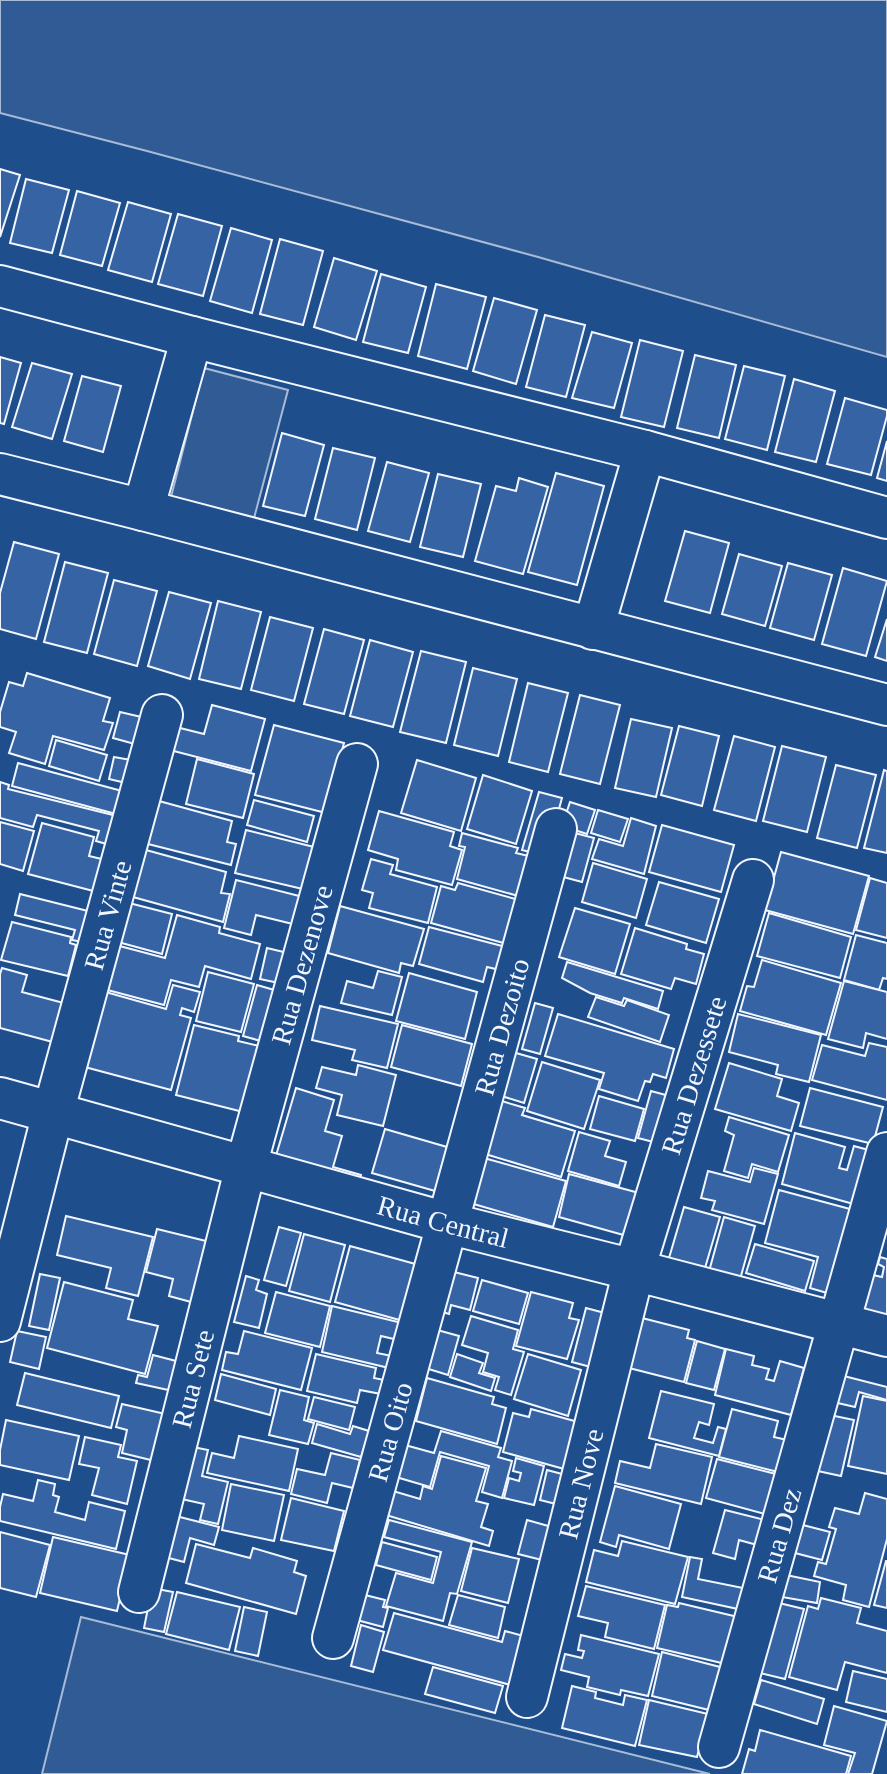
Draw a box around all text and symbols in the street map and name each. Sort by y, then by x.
street label: Rua Vinte [77,857,137,973]
street label: Rua Dezenove [265,882,338,1048]
street label: Rua Dezoito [468,955,535,1099]
street label: Rua Dezessete [655,992,732,1158]
street label: Rua Central [374,1189,512,1253]
street label: Rua Sete [165,1326,220,1431]
street label: Rua Oito [361,1378,418,1485]
street label: Rua Nove [552,1425,609,1542]
street label: Rua Dez [751,1484,807,1586]

